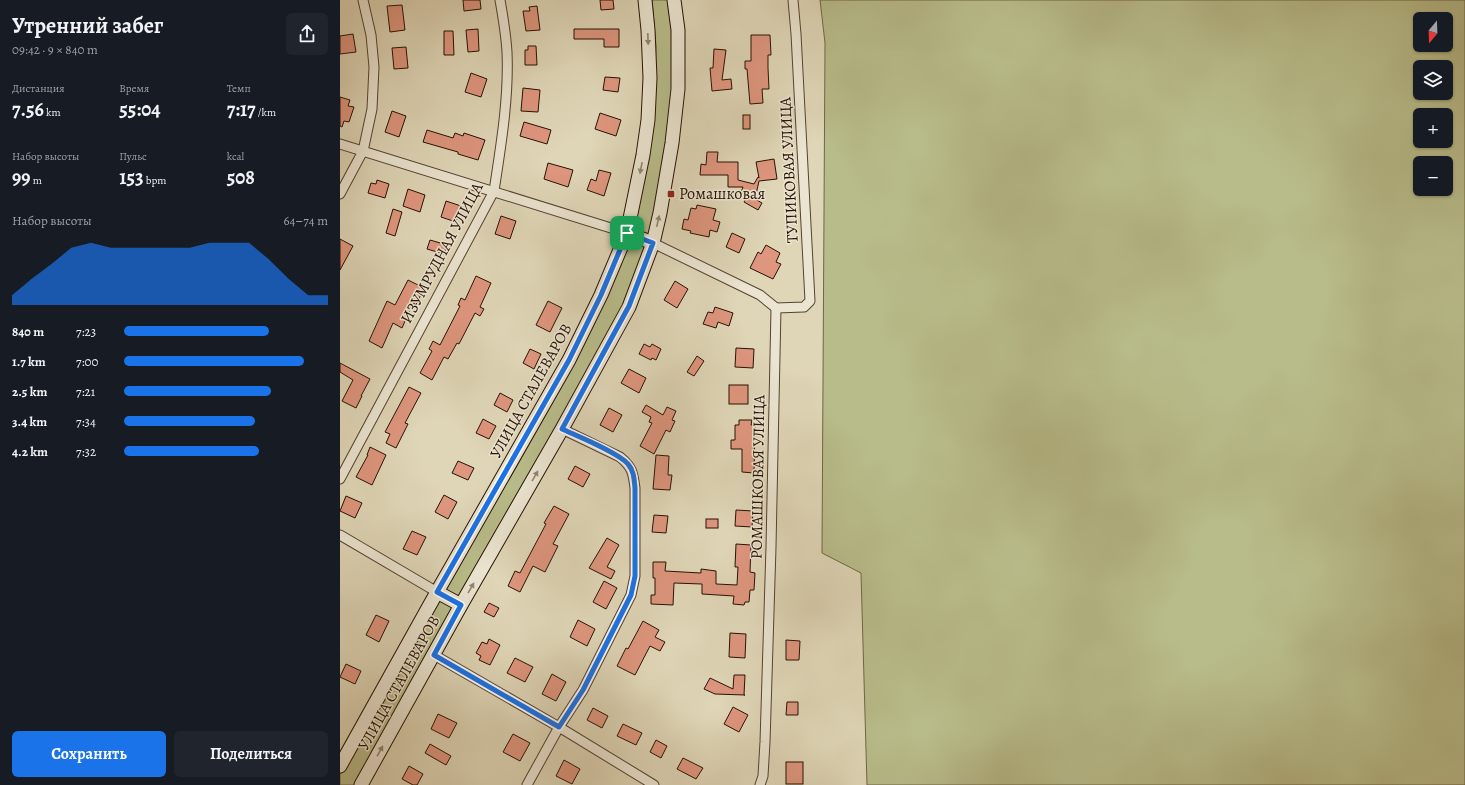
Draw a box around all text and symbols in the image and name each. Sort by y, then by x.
text: Утренний забег [12,11,163,41]
north arrow [1413,12,1453,52]
map controls [1413,12,1453,196]
button: share [286,13,328,55]
one-way arrow [645,33,652,45]
text: 09:42 · 9 × 840 m [12,41,98,58]
button: layers [1413,60,1453,100]
text: Дистанция [12,81,64,96]
text: Время [119,81,149,96]
text: Темп [227,81,251,96]
text: 7.56 [12,96,44,123]
text: 55:04 [119,96,161,123]
text: 7:17 [227,96,256,123]
street label: ТУПИКОВАЯ УЛИЦА [774,96,804,244]
text: km [44,105,61,120]
text: /km [256,105,276,120]
button: + [1413,108,1453,148]
text: Набор высоты [12,149,79,164]
text: Пульс [119,149,147,164]
text: kcal [227,149,244,164]
button: − [1413,156,1453,196]
one-way arrow [637,162,643,174]
text: 99 [12,164,31,191]
text: 153 [119,164,144,191]
text: 508 [227,164,255,191]
text: m [31,173,42,188]
text: bpm [144,173,166,188]
street label: ИЗУМРУДНАЯ УЛИЦА [395,178,489,327]
place label: Ромашковая [679,183,765,205]
marker: Ромашковая [666,189,676,199]
text: Набор высоты [12,212,92,229]
text: 64–74 m [283,212,328,229]
one-way arrow [656,215,662,227]
pin [610,216,644,250]
icon: arrive [616,222,638,244]
street label: УЛИЦА СТАЛЕВАРОВ [485,320,577,462]
text: 840 m [12,323,44,340]
text: 7:23 [76,323,96,340]
text: 1.7 km [12,353,46,370]
text: 7:00 [76,353,98,370]
text: 2.5 km [12,383,47,400]
text: 7:21 [76,383,95,400]
street label: РОМАШКОВАЯ УЛИЦА [746,394,770,559]
text: 3.4 km [12,413,47,430]
text: 7:34 [76,413,96,430]
text: 4.2 km [12,443,48,460]
text: 7:32 [76,443,96,460]
one-way arrow [532,470,539,482]
one-way arrow [467,583,474,594]
street label: УЛИЦА СТАЛЕВАРОВ [353,612,445,754]
button: Сохранить [12,731,166,777]
button: Поделиться [174,731,328,777]
one-way arrow [377,745,384,757]

